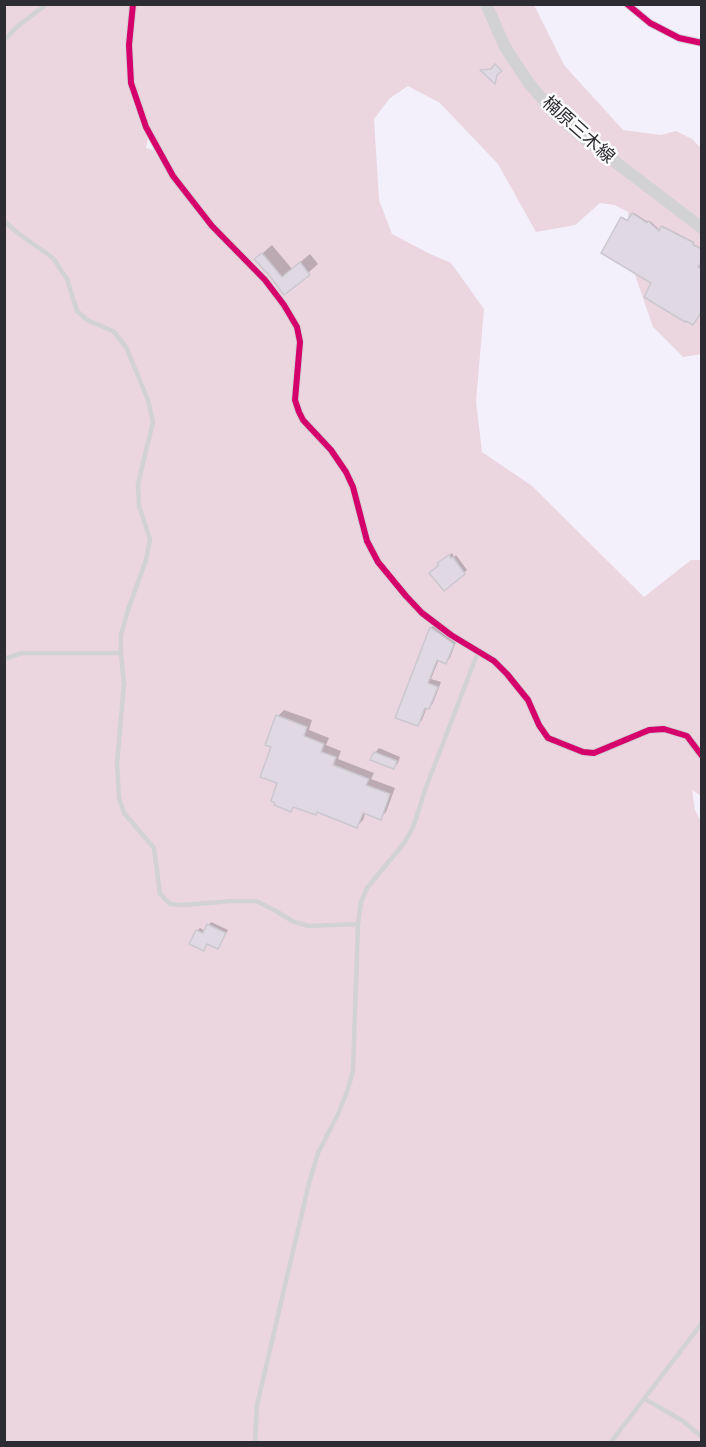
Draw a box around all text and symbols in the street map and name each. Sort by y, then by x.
street label: 楠原三木線 [537,92,619,168]

